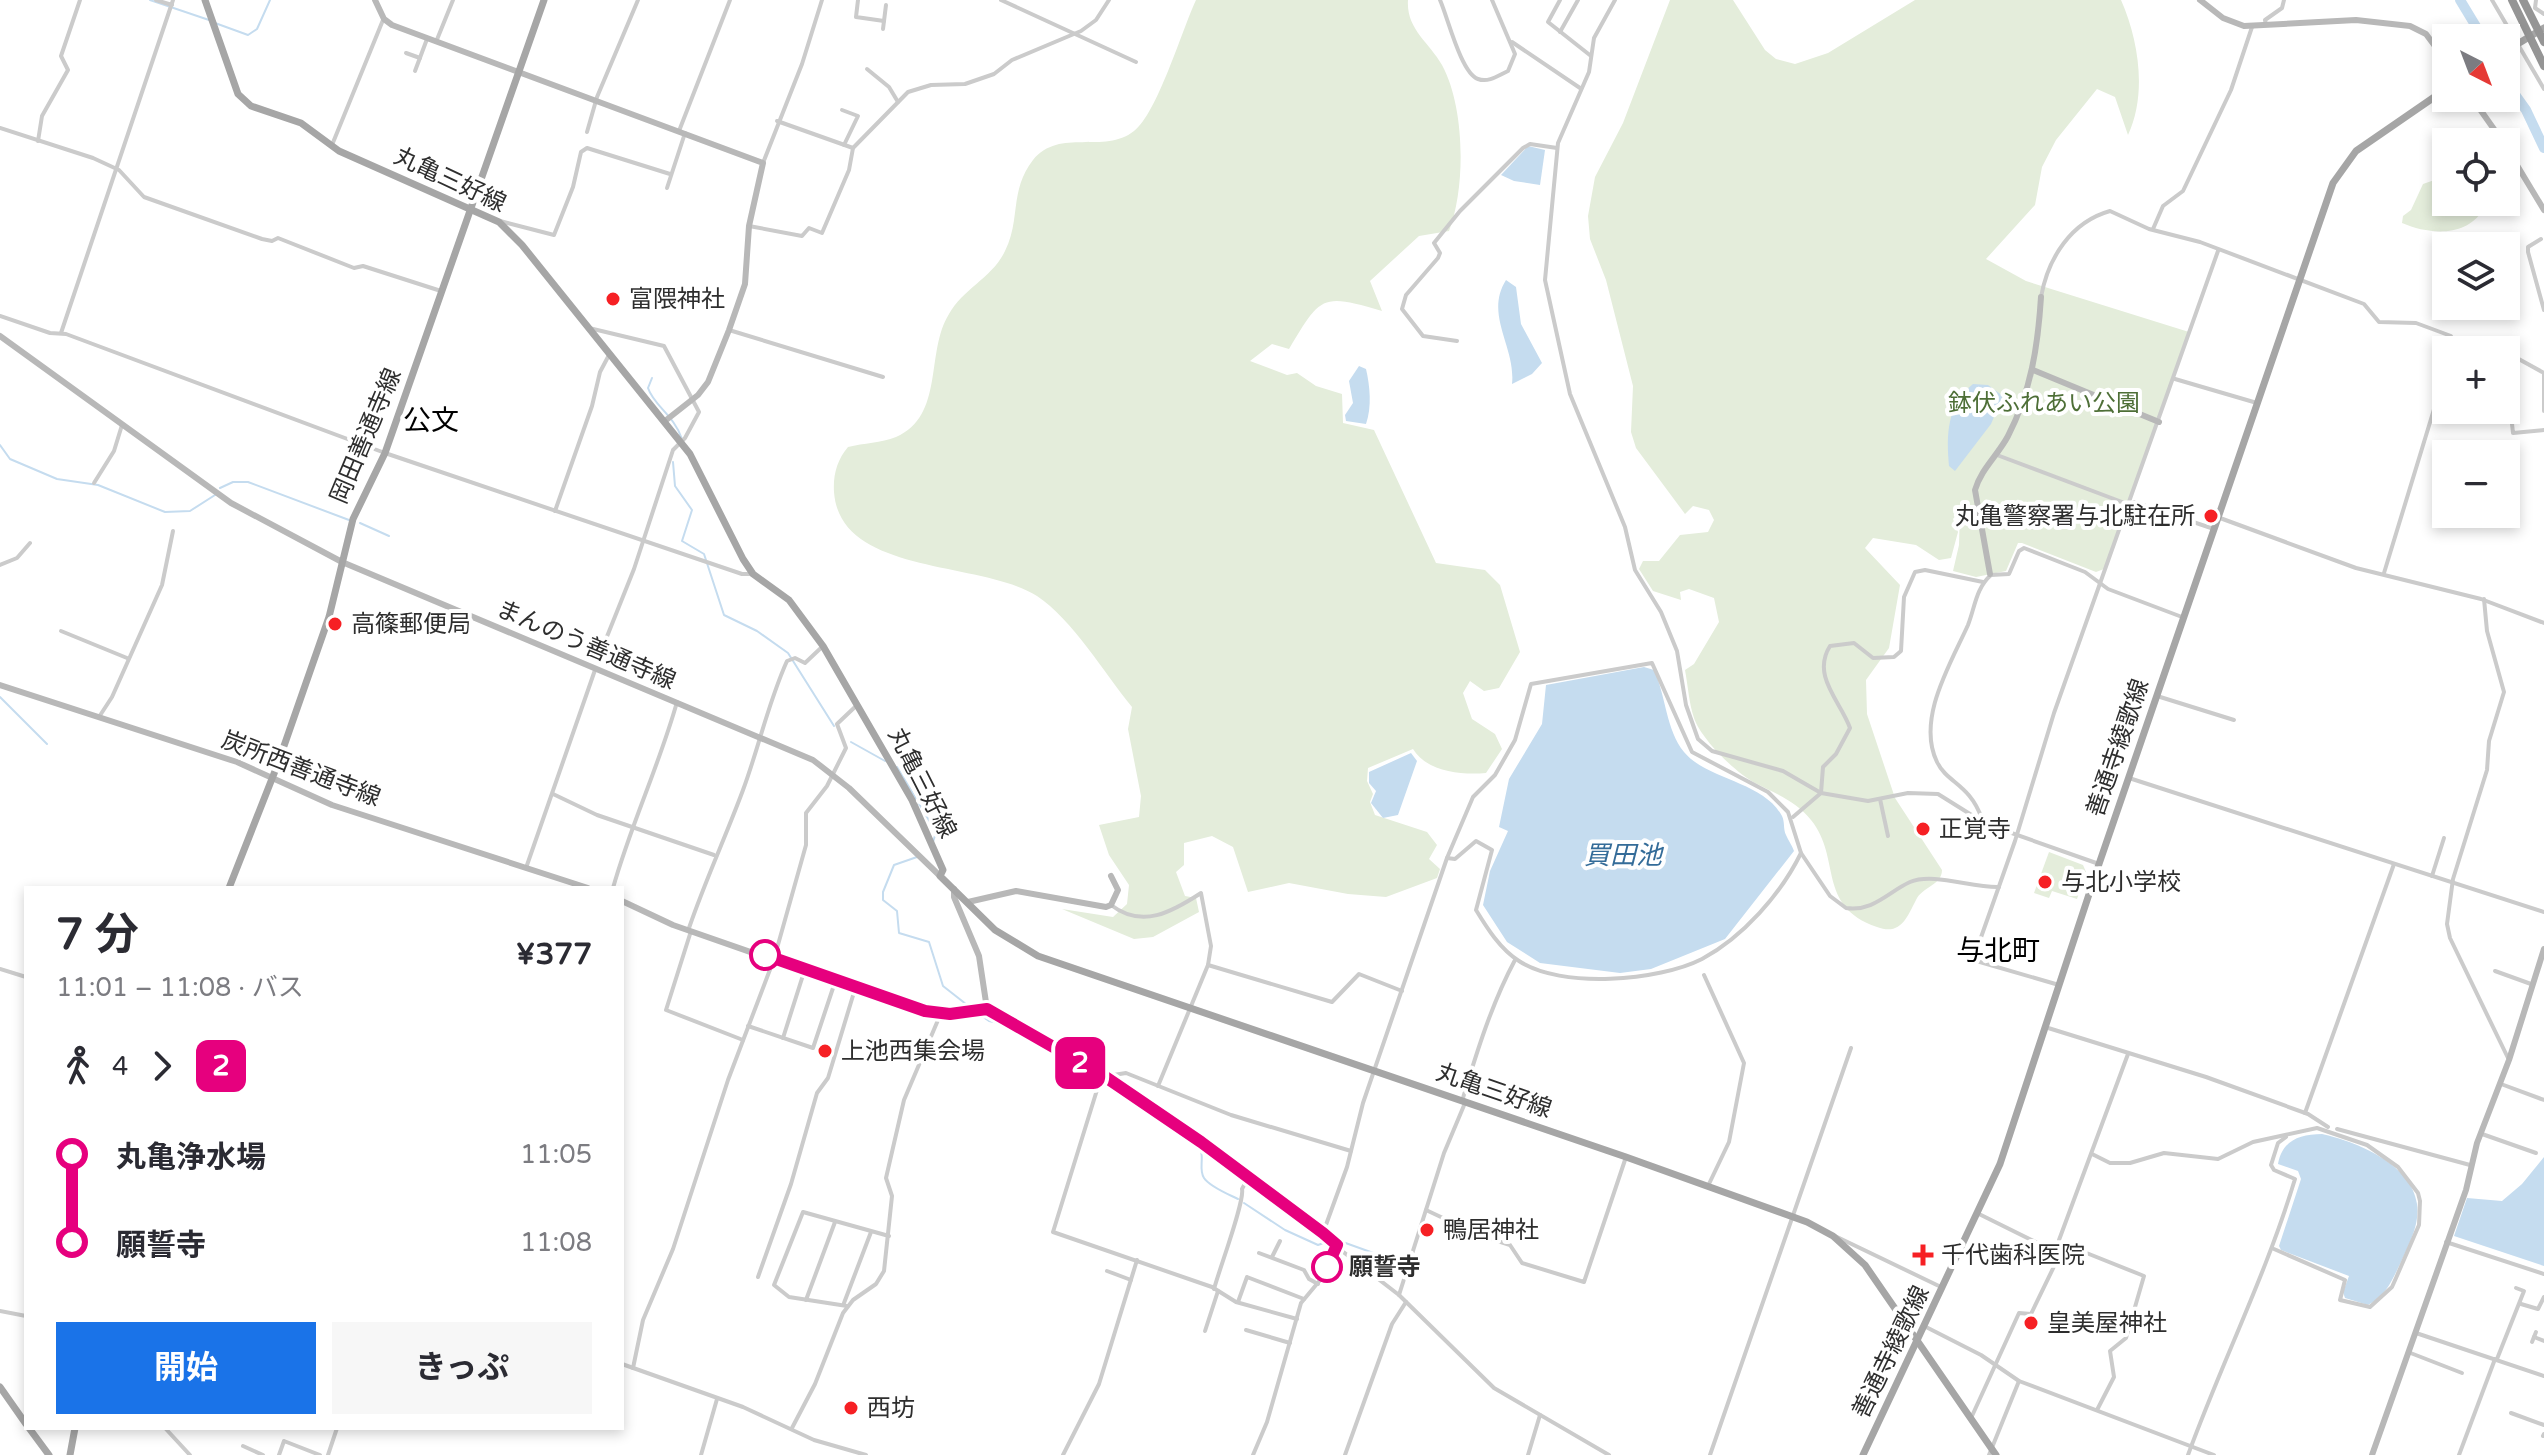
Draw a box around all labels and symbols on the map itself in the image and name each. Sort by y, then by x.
north arrow [2432,24,2520,112]
street label: 丸亀三好線 [389,142,511,218]
place label: 富隈神社 [629,285,725,314]
marker: 富隈神社 [604,290,622,308]
street label: 岡田善通寺線 [325,364,407,508]
park label: 鉢伏ふれあい公園 [1948,389,2140,418]
district label: 公文 [403,404,459,438]
place label: 丸亀警察署与北駐在所 [1955,502,2195,531]
marker: 丸亀警察署与北駐在所 [2202,507,2220,525]
street label: まんのう善通寺線 [492,594,680,696]
place label: 高篠郵便局 [351,610,471,639]
marker: 高篠郵便局 [326,615,344,633]
street label: 善通寺綾歌線 [2081,675,2155,821]
street label: 丸亀三好線 [882,723,962,843]
street label: 炭所西善通寺線 [217,725,385,813]
place label: 正覚寺 [1939,815,2011,844]
marker: 正覚寺 [1914,820,1932,838]
water label: 買田池 [1584,840,1665,871]
place label: 与北小学校 [2061,868,2181,897]
marker: 与北小学校 [2036,873,2054,891]
district label: 与北町 [1956,934,2040,968]
unlabelled marker [750,940,780,970]
place label: 上池西集会場 [841,1037,985,1066]
line badge: 2 [1054,1037,1106,1089]
marker: 上池西集会場 [816,1042,834,1060]
street label: 丸亀三好線 [1433,1058,1555,1124]
place label: 鴨居神社 [1443,1216,1539,1245]
marker: 鴨居神社 [1418,1221,1436,1239]
place label: 千代歯科医院 [1941,1241,2085,1270]
marker: 千代歯科医院 [1912,1244,1934,1266]
marker: 願誓寺 [1312,1252,1342,1282]
place label: 願誓寺 [1349,1253,1421,1282]
street label: 善通寺綾歌線 [1846,1281,1936,1423]
place label: 皇美屋神社 [2047,1309,2167,1338]
marker: 皇美屋神社 [2022,1314,2040,1332]
place label: 西坊 [867,1394,915,1423]
marker: 西坊 [842,1399,860,1417]

